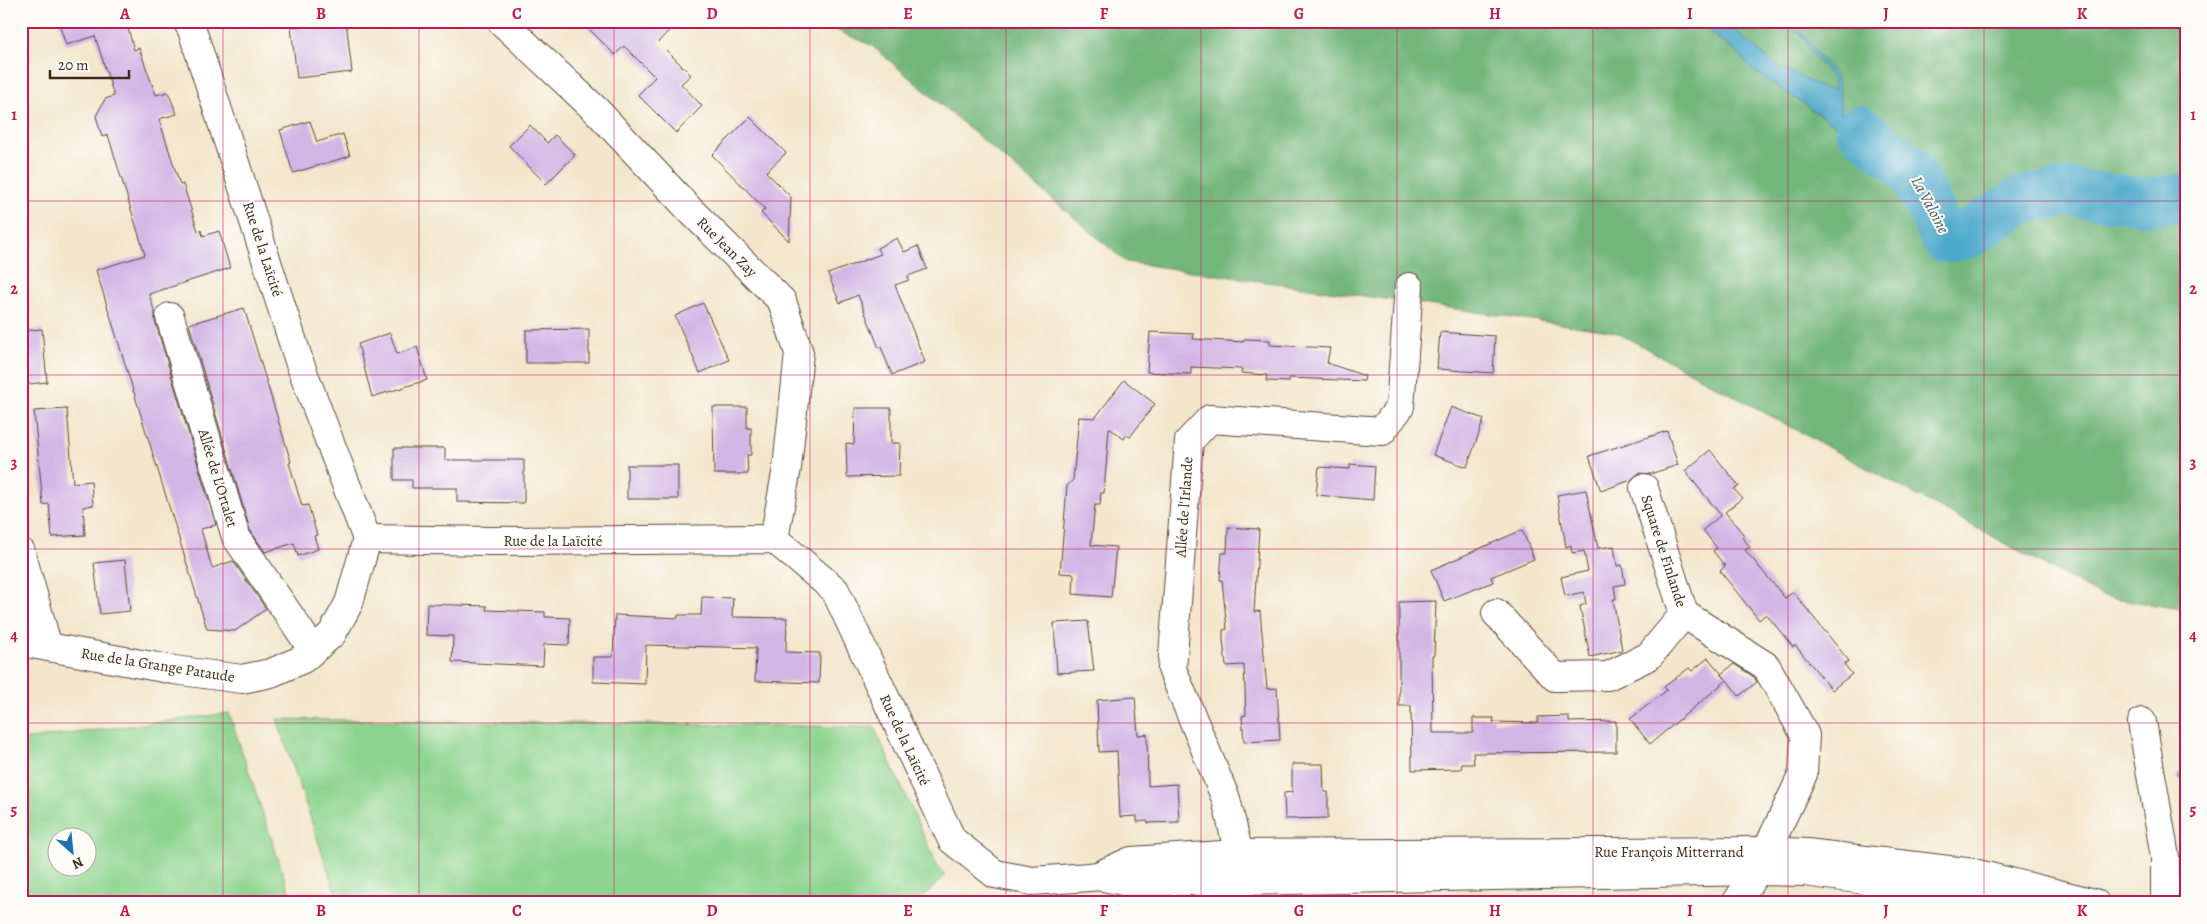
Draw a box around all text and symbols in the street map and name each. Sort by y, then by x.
text: A [119,3,131,25]
text: B [316,3,326,25]
text: C [512,3,522,25]
text: D [706,3,718,25]
text: E [903,3,913,25]
text: F [1100,3,1109,25]
text: G [1294,3,1304,25]
text: H [1489,3,1501,25]
text: I [1687,3,1693,25]
text: J [1883,3,1889,25]
text: K [2077,3,2088,25]
scale bar [50,48,129,80]
text: 20 m [58,55,89,75]
text: 1 [11,104,17,126]
text: 1 [2190,104,2196,126]
water label: La Valoine [1906,173,1954,238]
street label: Rue de la Laïcité [238,199,288,299]
street label: Rue Jean Zay [692,212,762,282]
text: 2 [10,278,18,300]
text: 2 [2189,278,2197,300]
street label: Allée de L'Ortalet [193,425,242,530]
text: 3 [11,452,18,474]
text: 3 [2190,452,2197,474]
street label: Allée de l'Irlande [1170,456,1198,559]
street label: Square de Finlande [1636,492,1692,610]
street label: Rue de la Laïcité [504,531,603,551]
text: 4 [10,625,18,647]
text: 4 [2189,625,2197,647]
street label: Rue de la Grange Pataude [80,643,237,687]
street label: Rue de la Laïcité [875,691,935,789]
text: 5 [11,799,18,821]
text: 5 [2190,799,2197,821]
north arrow [48,826,98,876]
street label: Rue François Mitterrand [1594,842,1745,862]
text: N [69,852,87,874]
text: A [119,900,131,922]
text: B [316,900,326,922]
text: C [512,900,522,922]
text: D [706,900,718,922]
text: E [903,900,913,922]
text: F [1100,900,1109,922]
text: G [1294,900,1304,922]
text: H [1489,900,1501,922]
text: I [1687,900,1693,922]
text: J [1883,900,1889,922]
text: K [2077,900,2088,922]

